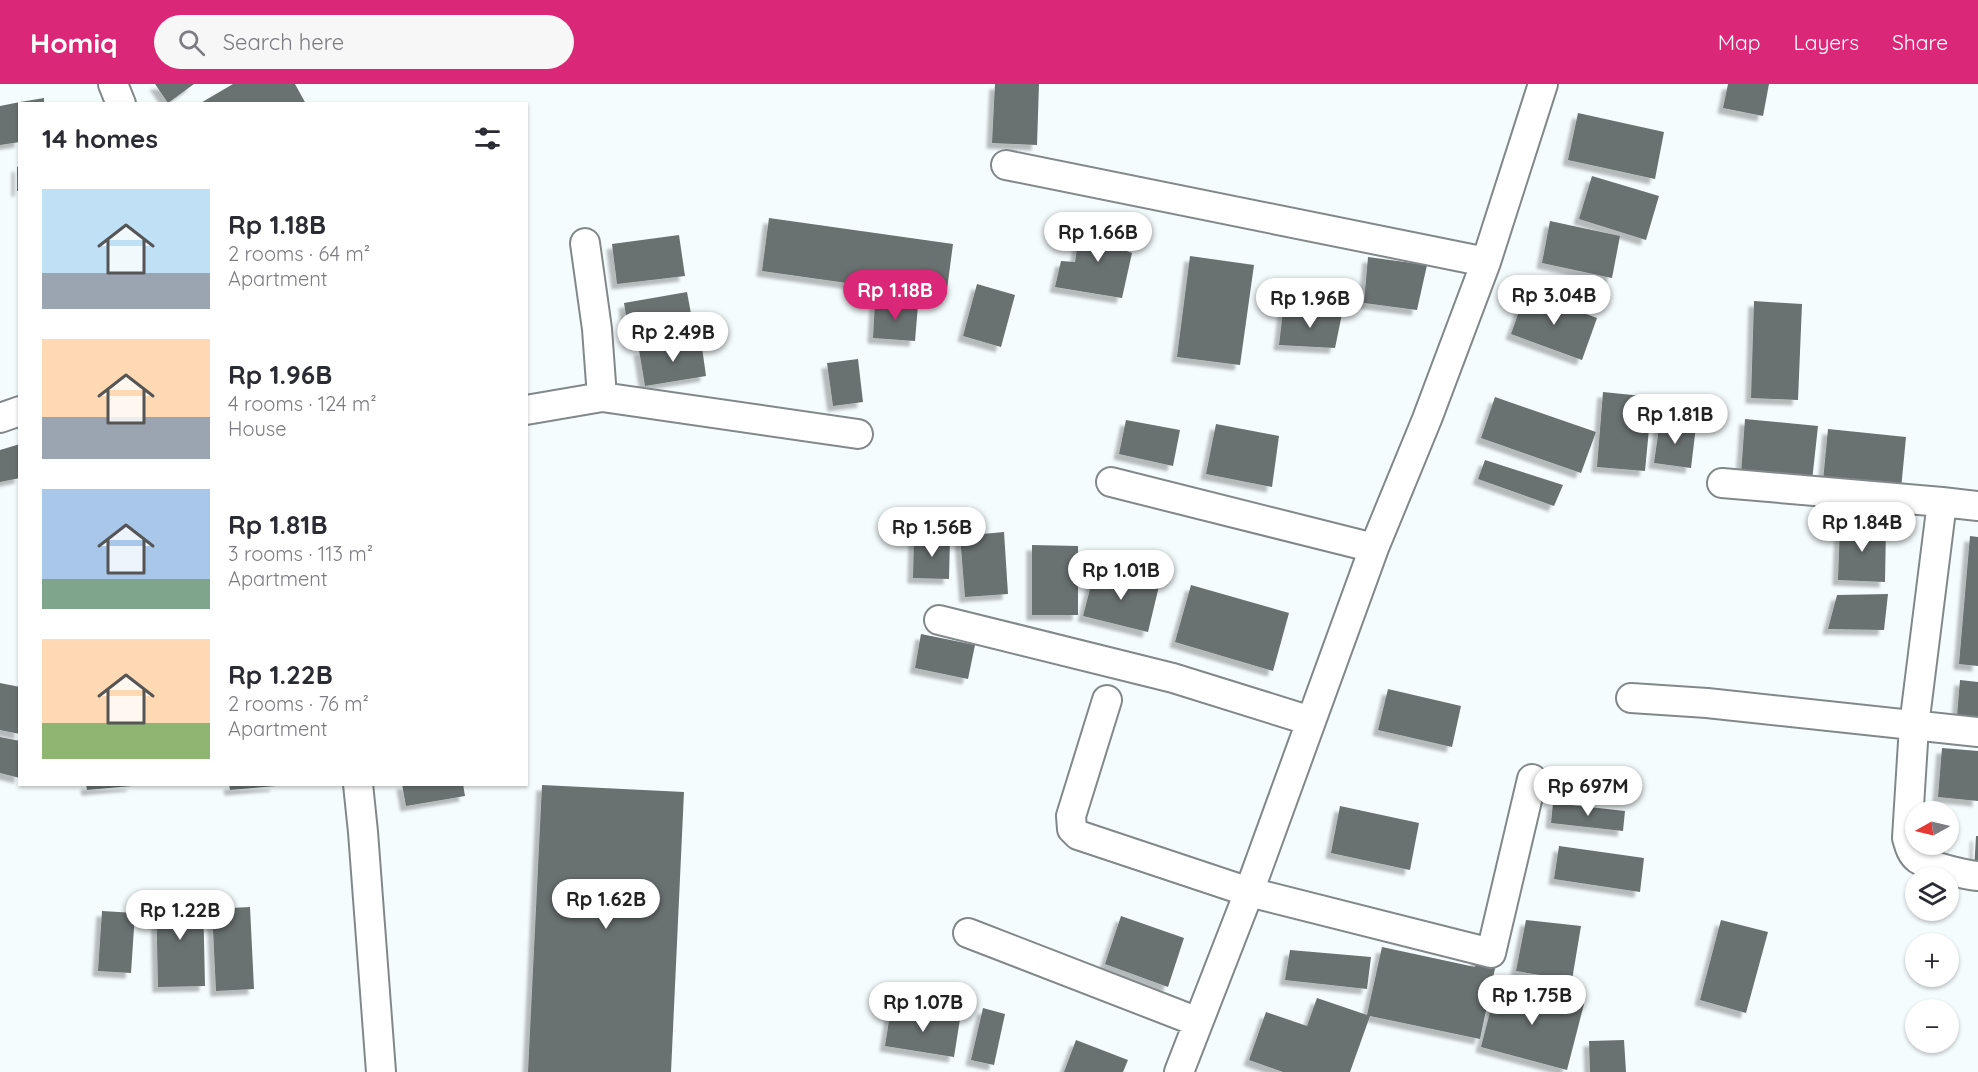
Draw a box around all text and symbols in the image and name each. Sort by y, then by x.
search box [154,15,574,69]
text: Homiq [30,25,118,60]
icon: search [175,26,208,59]
text: Search here [223,28,344,56]
text: Map [1718,29,1761,55]
text: Layers [1794,29,1859,55]
text: Share [1892,29,1948,55]
text: 14 homes [42,122,158,155]
icon: filters [471,122,504,155]
text: Rp 1.18B [228,208,326,241]
pin: Rp 1.66B [1036,212,1160,263]
icon: home [90,213,162,285]
text: Rp 1.66B [1058,219,1138,244]
text: 2 rooms · 64 m² [228,241,370,266]
text: Apartment [228,266,328,291]
pin: Rp 1.18B [833,270,957,321]
pin: Rp 3.04B [1492,275,1616,326]
text: Rp 1.18B [857,277,933,302]
pin: Rp 1.96B [1248,278,1372,329]
text: Rp 3.04B [1512,282,1596,307]
text: Rp 1.96B [1270,285,1350,310]
pin: Rp 2.49B [611,312,735,363]
text: Rp 2.49B [631,319,715,344]
text: Rp 1.96B [228,358,332,391]
icon: home [90,363,162,435]
text: 4 rooms · 124 m² [228,391,377,416]
pin: Rp 1.81B [1613,394,1737,445]
text: Rp 1.81B [1637,401,1713,426]
text: House [228,416,287,441]
pin: Rp 1.84B [1800,502,1924,553]
pin: Rp 1.56B [870,507,994,558]
text: Rp 1.81B [228,508,327,541]
text: Rp 1.84B [1822,509,1902,534]
icon: home [90,513,162,585]
text: Rp 1.56B [892,514,972,539]
text: 3 rooms · 113 m² [228,541,373,566]
pin: Rp 1.01B [1059,550,1183,601]
text: Rp 1.01B [1082,557,1160,582]
text: Apartment [228,566,328,591]
text: Rp 1.22B [228,658,333,691]
icon: home [90,663,162,735]
text: 2 rooms · 76 m² [228,691,369,716]
text: Apartment [228,716,328,741]
pin: Rp 697M [1533,766,1643,817]
text: Rp 697M [1547,773,1629,798]
north arrow [1905,801,1959,855]
map controls [1905,801,1959,1053]
button: layers [1905,867,1959,921]
pin: Rp 1.62B [544,879,668,930]
text: Rp 1.62B [566,886,646,911]
pin: Rp 1.22B [118,890,242,941]
text: Rp 1.22B [140,897,220,922]
button: + [1905,933,1959,987]
pin: Rp 1.75B [1470,975,1594,1026]
pin: Rp 1.07B [861,982,985,1033]
text: Rp 1.75B [1492,982,1572,1007]
text: Rp 1.07B [883,989,963,1014]
button: − [1905,999,1959,1053]

